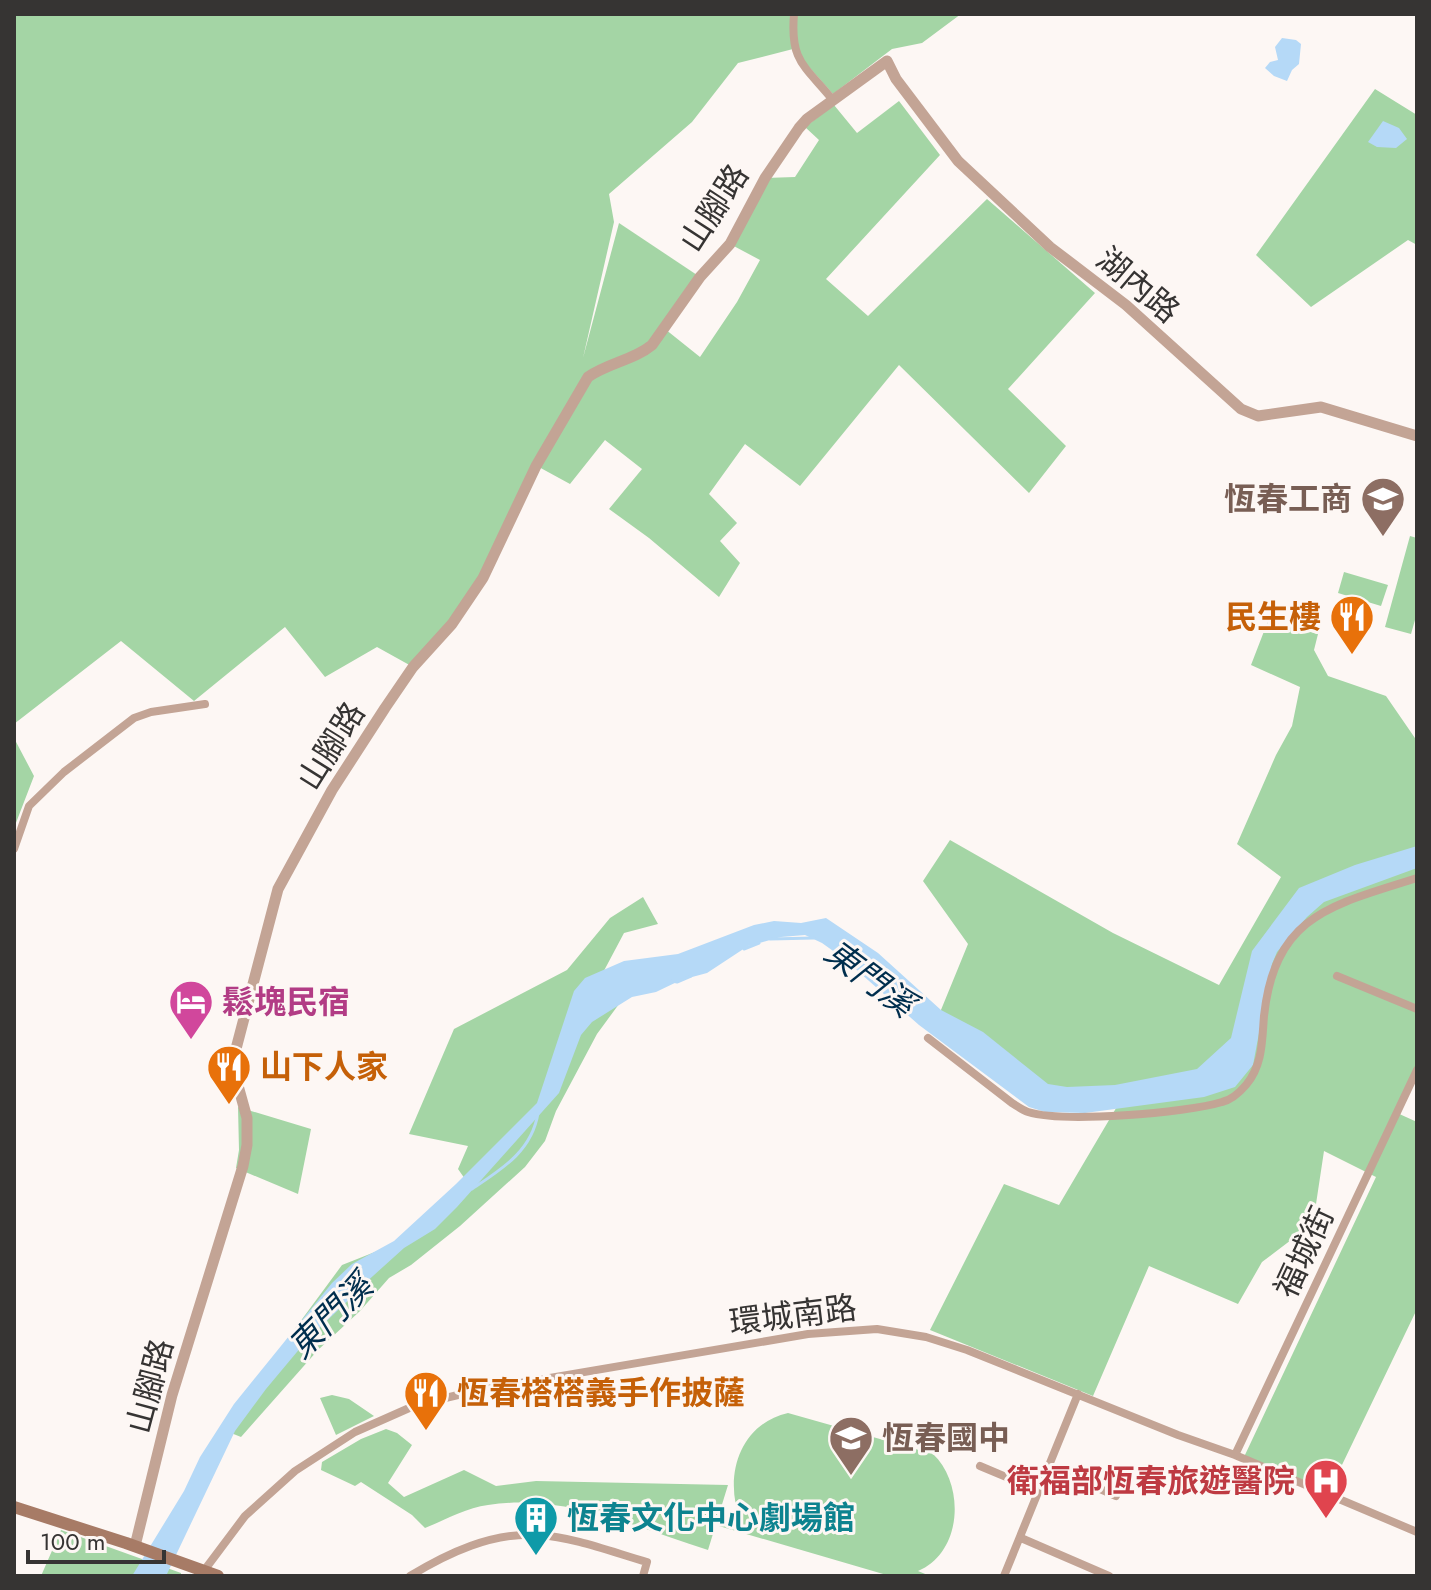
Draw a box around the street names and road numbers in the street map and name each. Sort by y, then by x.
street label: 山腳路 [669,155,759,261]
street label: 湖內路 [1086,237,1190,333]
street label: 山腳路 [286,693,376,799]
street label: 福城街 [1263,1199,1345,1305]
street label: 環城南路 [727,1284,859,1346]
street label: 山腳路 [115,1334,185,1438]

